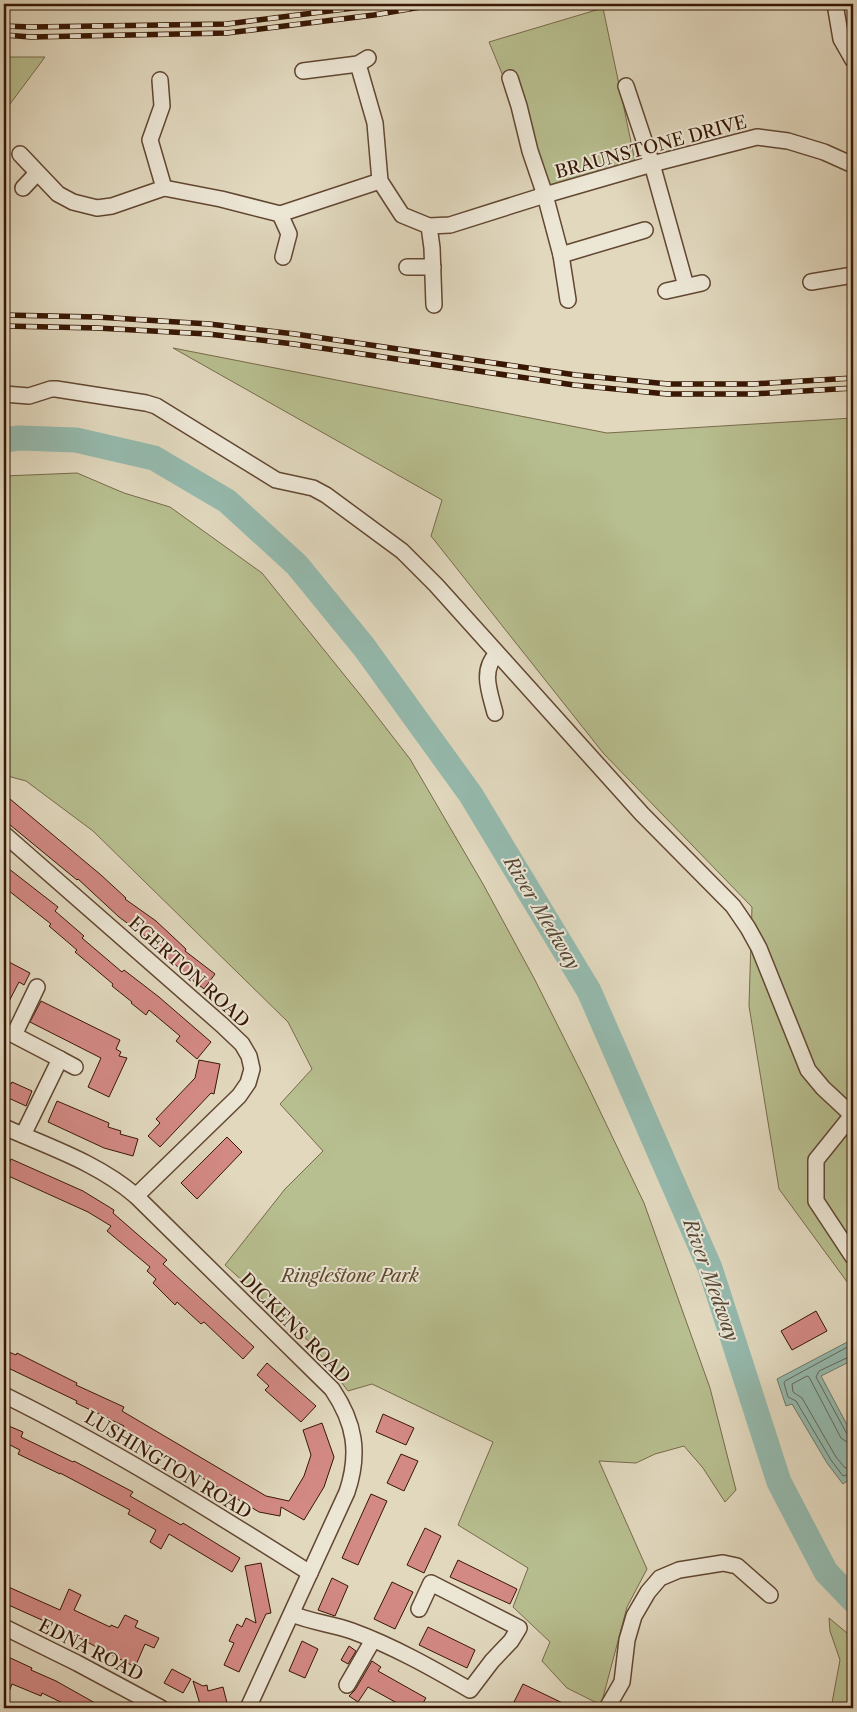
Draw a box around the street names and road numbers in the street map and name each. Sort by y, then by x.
street label: BRAUNSTONE DRIVE [553,111,749,183]
street label: EGERTON ROAD [124,912,254,1032]
street label: DICKENS ROAD [235,1268,355,1388]
street label: LUSHINGTON ROAD [81,1406,255,1524]
street label: EDNA ROAD [35,1614,147,1686]

